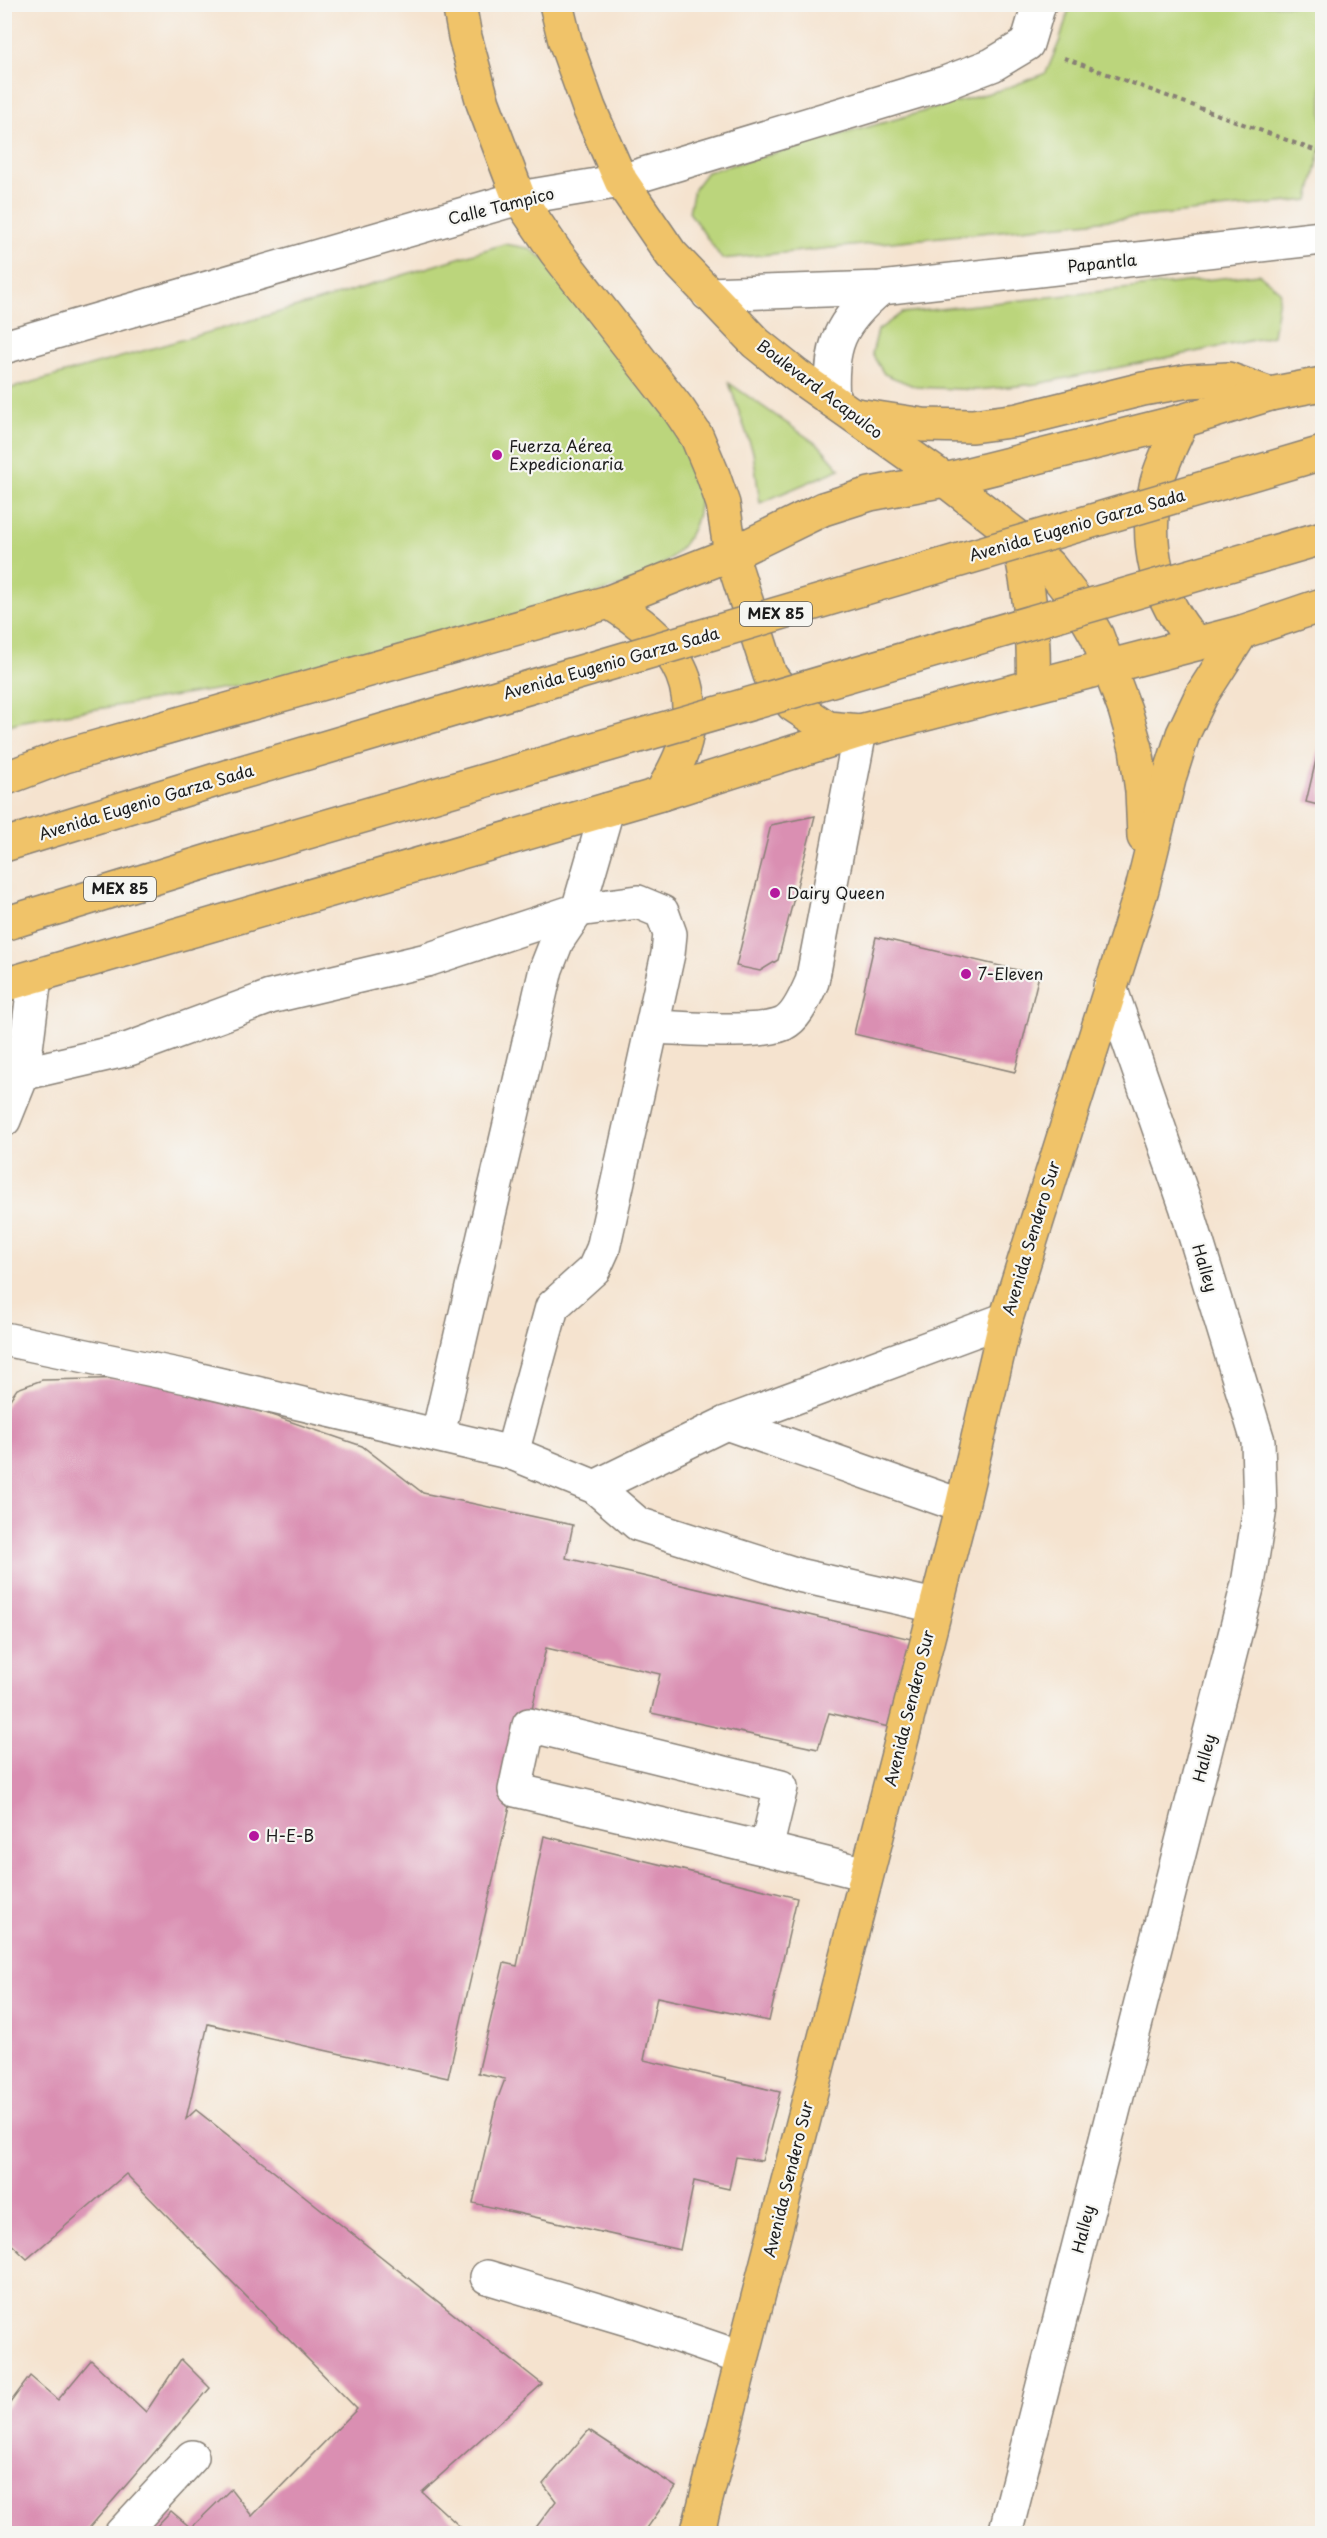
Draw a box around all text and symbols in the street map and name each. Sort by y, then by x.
street label: Calle Tampico [445,180,556,230]
street label: Papantla [1066,246,1138,278]
street label: Boulevard Acapulco [753,333,889,444]
place label: Fuerza Aérea Expedicionaria [509,433,623,475]
marker: Fuerza Aérea Expedicionaria [490,448,504,462]
street label: Avenida Eugenio Garza Sada [966,482,1188,566]
road number: MEX 85 [740,602,812,626]
street label: Avenida Eugenio Garza Sada [500,620,722,704]
street label: Avenida Eugenio Garza Sada [35,757,256,845]
road number: MEX 85 [84,877,156,901]
place label: Dairy Queen [787,880,885,904]
marker: Dairy Queen [768,886,782,900]
place label: 7-Eleven [978,961,1043,985]
marker: 7-Eleven [959,967,973,981]
street label: Avenida Sendero Sur [995,1157,1065,1318]
street label: Halley [1187,1241,1225,1295]
street label: Avenida Sendero Sur [877,1627,939,1788]
street label: Halley [1185,1731,1221,1784]
place label: H-E-B [266,1823,314,1847]
marker: H-E-B [247,1829,261,1843]
street label: Avenida Sendero Sur [756,2098,818,2259]
street label: Halley [1064,2202,1100,2255]

